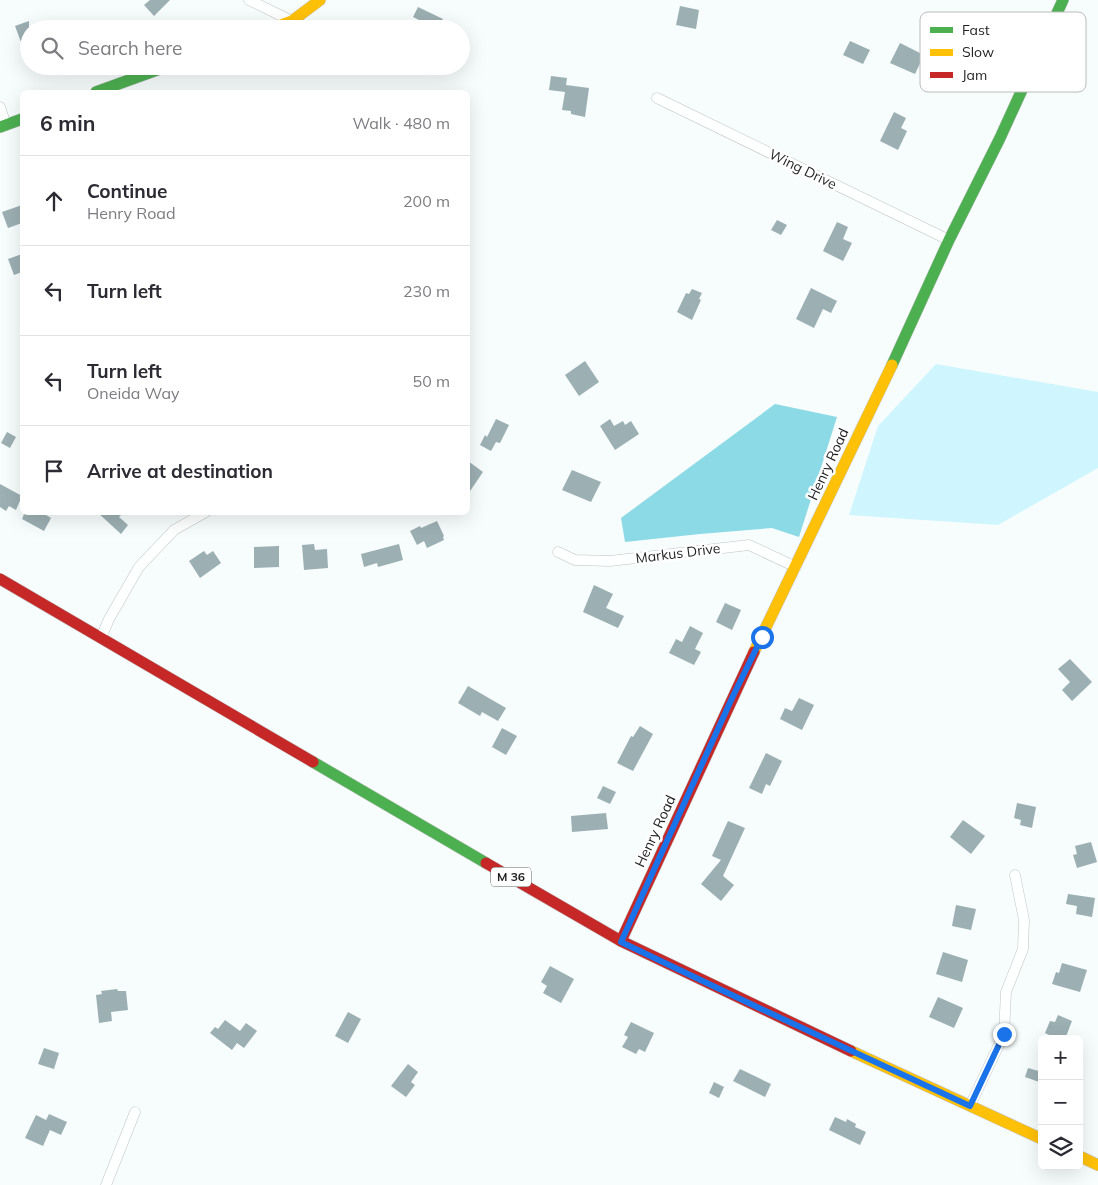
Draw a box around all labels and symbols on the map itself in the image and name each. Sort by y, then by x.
legend [920,12,1086,92]
text: Fast [962,21,990,39]
text: Slow [962,43,994,61]
text: Jam [962,66,987,84]
street label: Wing Drive [766,145,840,193]
street label: Henry Road [803,425,853,503]
street label: Markus Drive [635,539,721,567]
route start [751,626,774,649]
street label: Henry Road [630,792,680,870]
road number: M 36 [491,868,531,886]
route end [993,1023,1016,1046]

